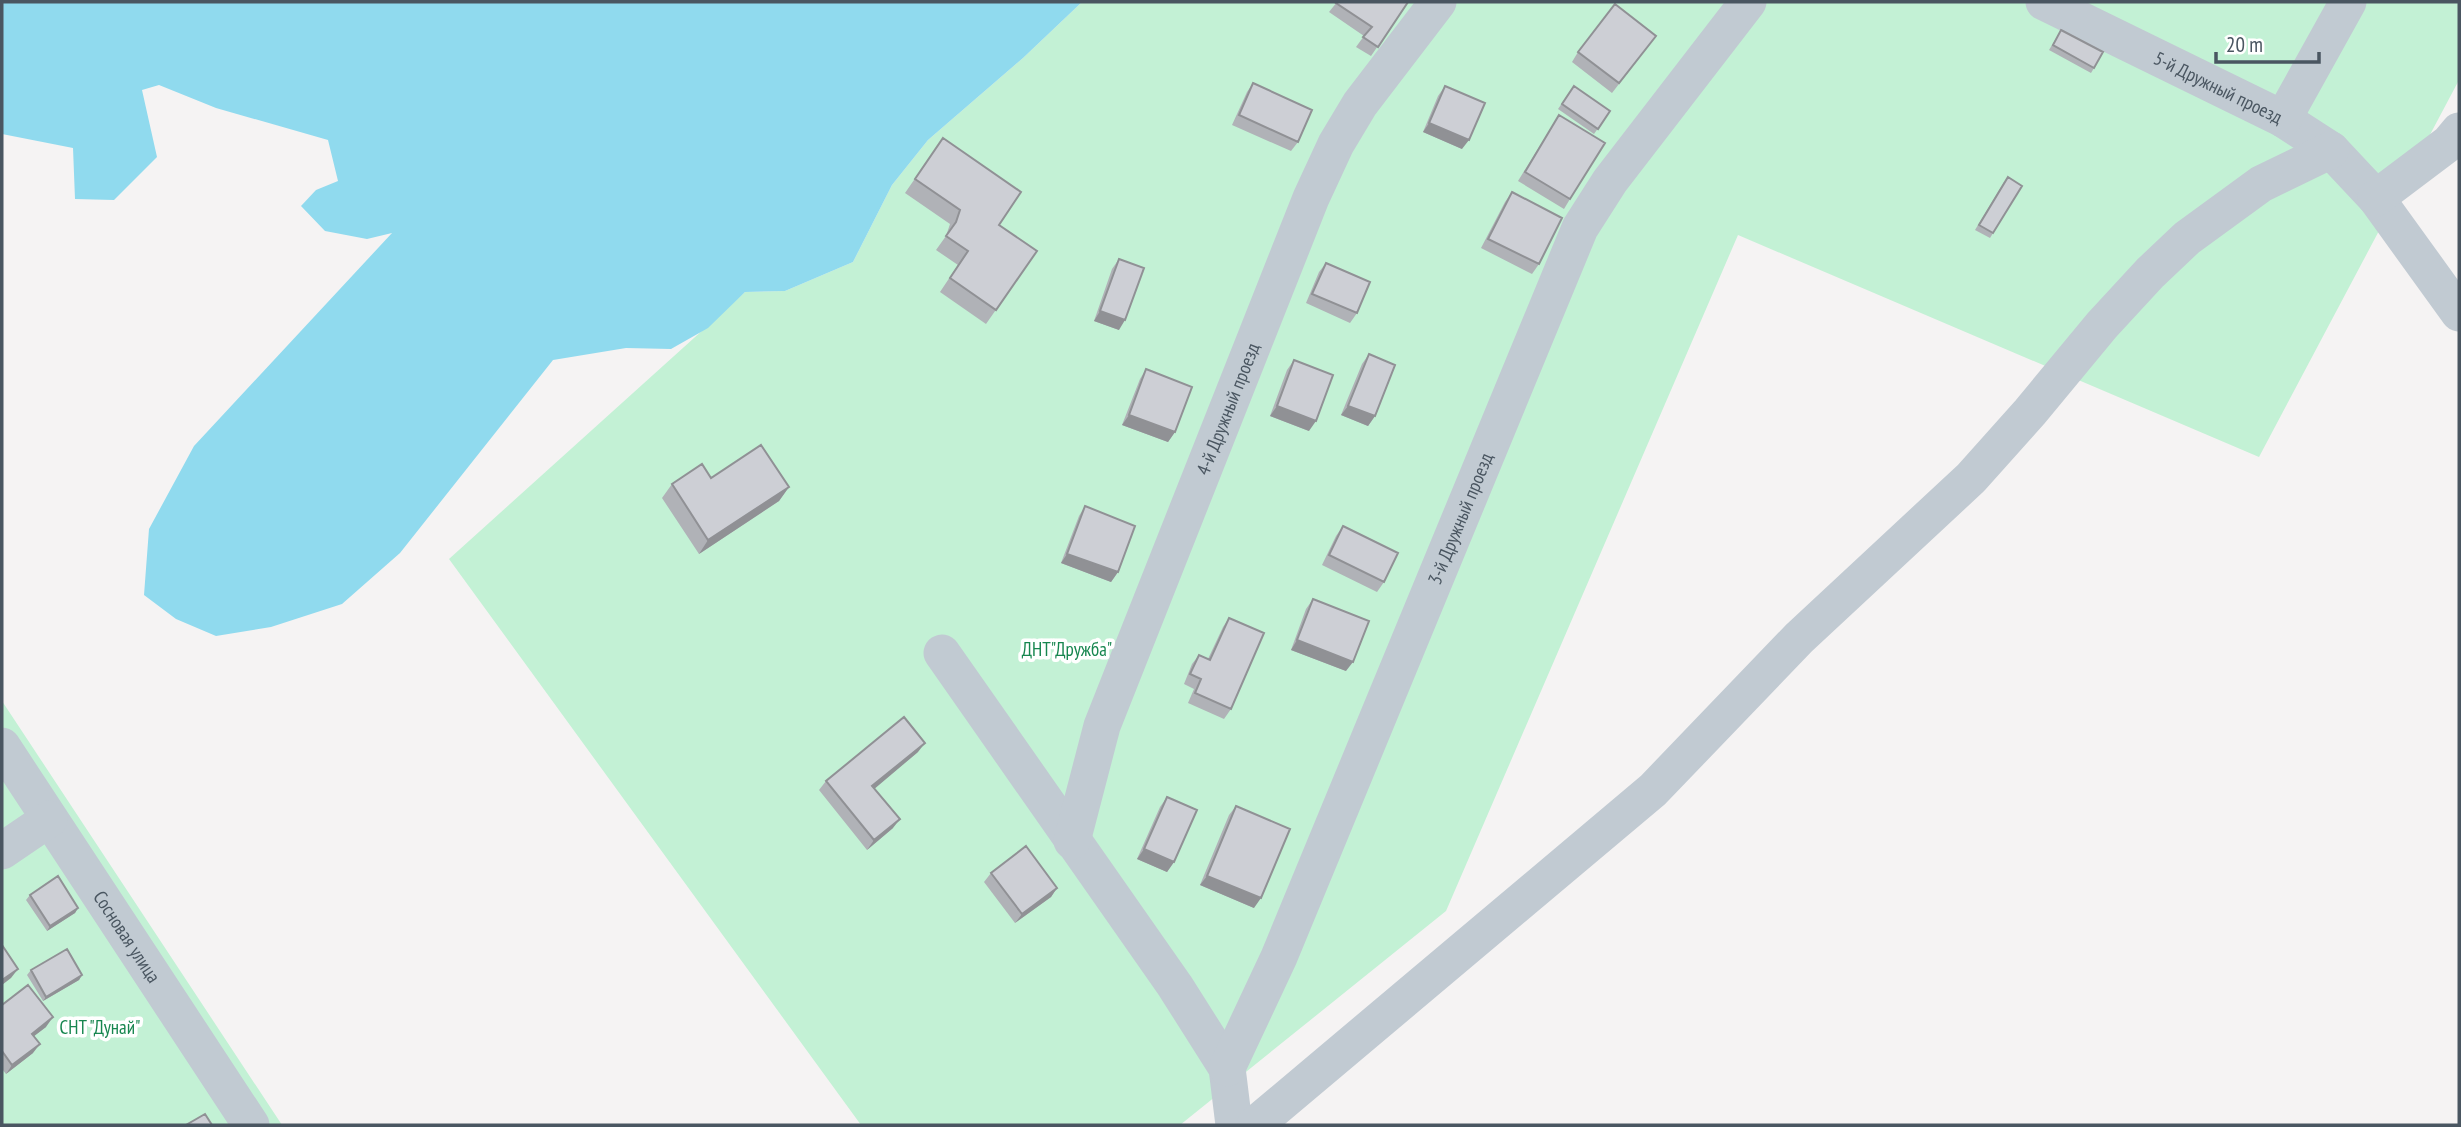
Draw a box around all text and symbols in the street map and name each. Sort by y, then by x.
scale bar [2216,21,2319,65]
text: 20 m [2226,31,2263,58]
street label: 5-й Дружный проезд [2150,46,2287,129]
street label: 4-й Дружный проезд [1191,339,1265,478]
street label: 3-й Дружный проезд [1422,448,1498,588]
park label: ДНТ"Дружба" [1022,637,1112,661]
street label: Сосновая улица [88,886,166,987]
park label: СНТ "Дунай" [60,1015,140,1039]

